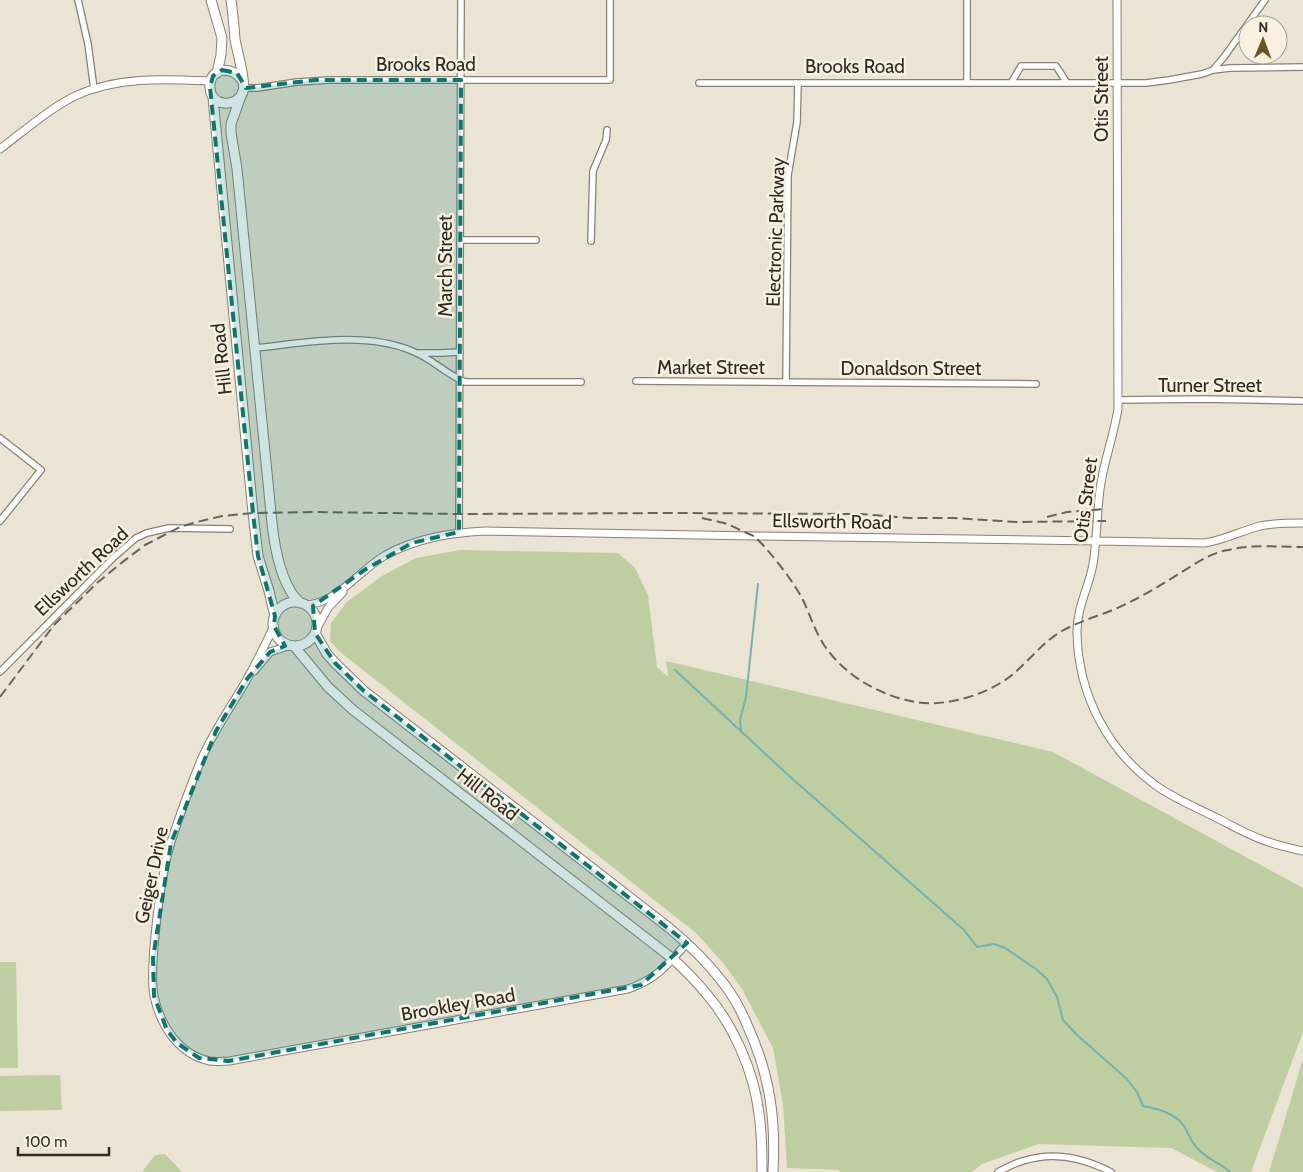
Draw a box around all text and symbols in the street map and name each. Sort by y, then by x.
north arrow [1238,15,1288,65]
text: N [1258,18,1268,36]
street label: Brooks Road [376,53,476,76]
street label: Brooks Road [805,55,905,78]
street label: Otis Street [1090,55,1113,142]
street label: Electronic Parkway [761,156,790,307]
street label: March Street [434,214,457,317]
street label: Hill Road [206,322,237,396]
street label: Market Street [657,356,765,379]
street label: Donaldson Street [841,357,982,380]
street label: Turner Street [1158,374,1263,397]
street label: Otis Street [1069,455,1102,544]
street label: Ellsworth Road [772,509,892,534]
street label: Ellsworth Road [30,522,133,621]
street label: Hill Road [452,763,523,826]
street label: Geiger Drive [130,824,173,926]
street label: Brookley Road [399,983,517,1026]
scale bar [18,1124,109,1156]
text: 100 m [25,1133,67,1151]

